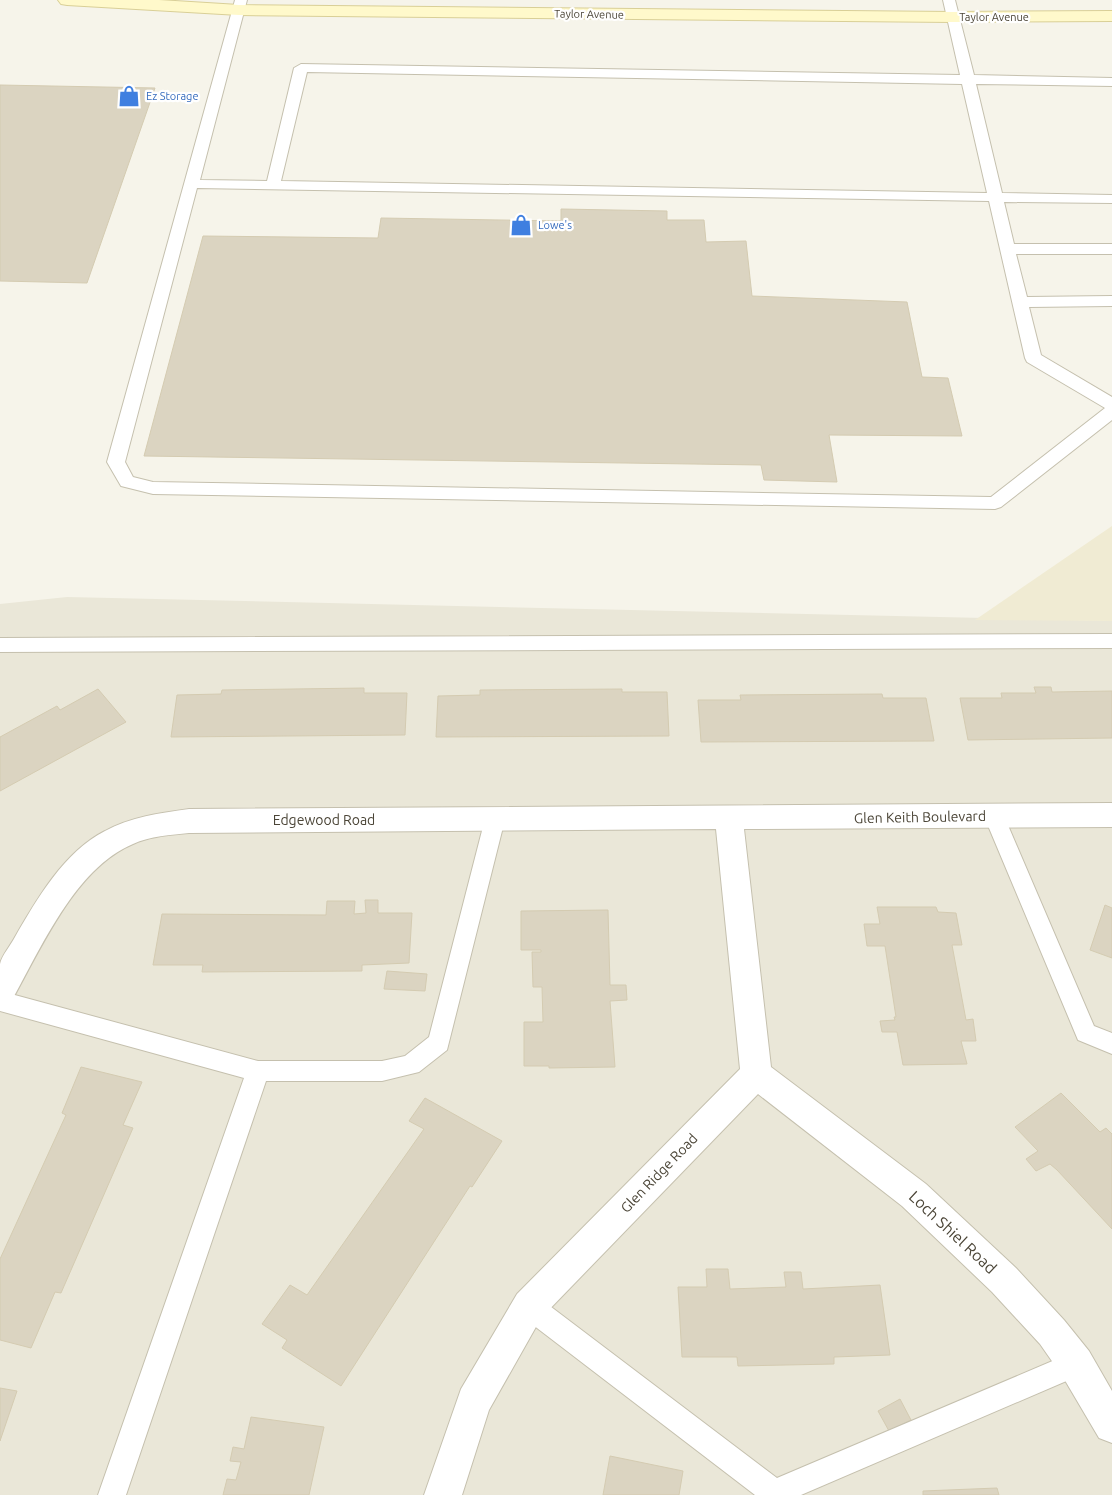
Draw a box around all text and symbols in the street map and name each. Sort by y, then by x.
street label: Taylor Avenue [554,7,624,21]
street label: Taylor Avenue [959,11,1029,23]
shop icon: Ez Storage [116,83,142,109]
place label: Ez Storage [146,90,198,102]
shop icon: Lowe's [508,212,534,238]
place label: Lowe's [538,219,572,231]
street label: Glen Keith Boulevard [854,808,986,826]
street label: Edgewood Road [273,812,375,828]
street label: Glen Ridge Road [617,1130,701,1216]
street label: Loch Shiel Road [906,1187,1000,1277]

